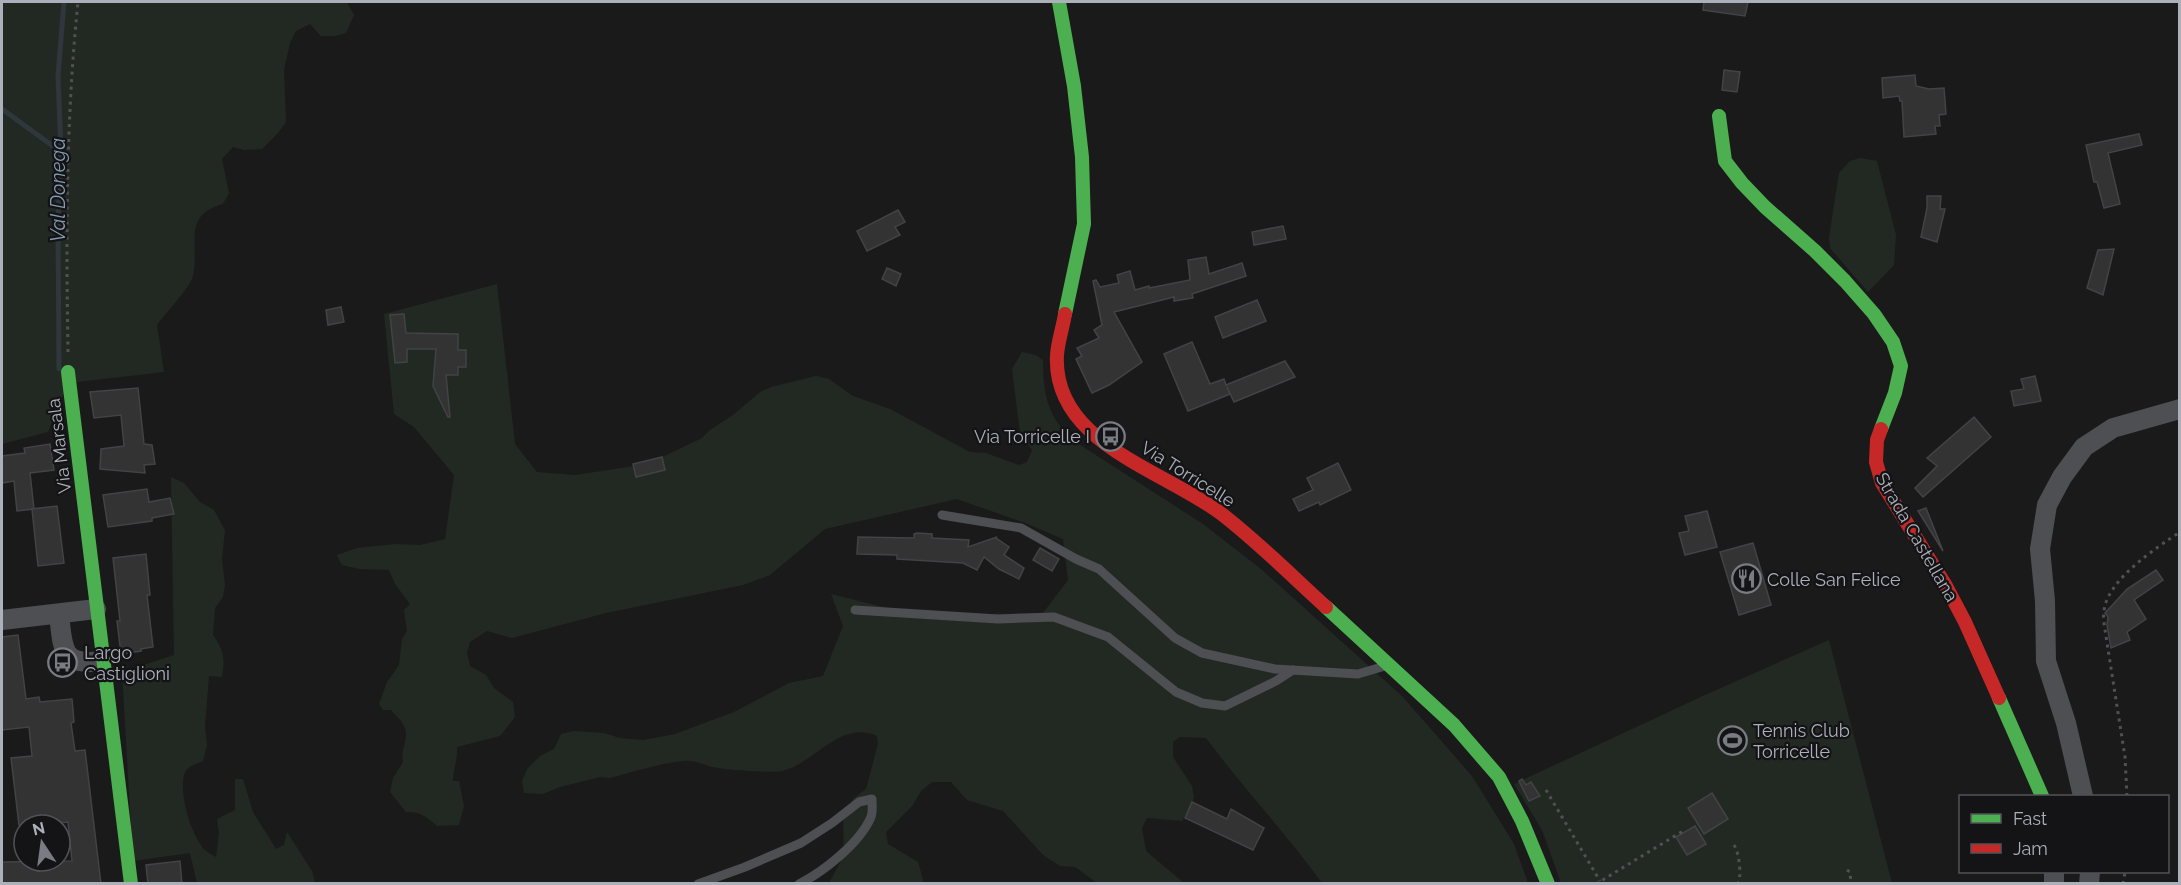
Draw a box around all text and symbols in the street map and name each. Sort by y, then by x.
water label: Val Donega [46,138,70,242]
street label: Via Marsala [43,397,75,495]
bus stop icon: Via Torricelle I [1095,420,1127,452]
place label: Via Torricelle I [974,426,1090,447]
street label: Via Torricelle [1137,437,1239,511]
street label: Strada Castellana [1871,469,1963,605]
restaurant icon: Colle San Felice [1730,563,1762,595]
place label: Colle San Felice [1767,569,1901,590]
place label: Largo Castiglioni [84,642,170,684]
bus stop icon: Largo Castiglioni [47,646,79,678]
place label: Tennis Club Torricelle [1753,720,1850,762]
sports icon: Tennis Club Torricelle [1716,724,1748,756]
legend [1959,795,2169,873]
text: Fast [2013,808,2047,829]
north arrow [12,813,72,873]
text: N [31,818,47,840]
text: Jam [2013,838,2048,859]

